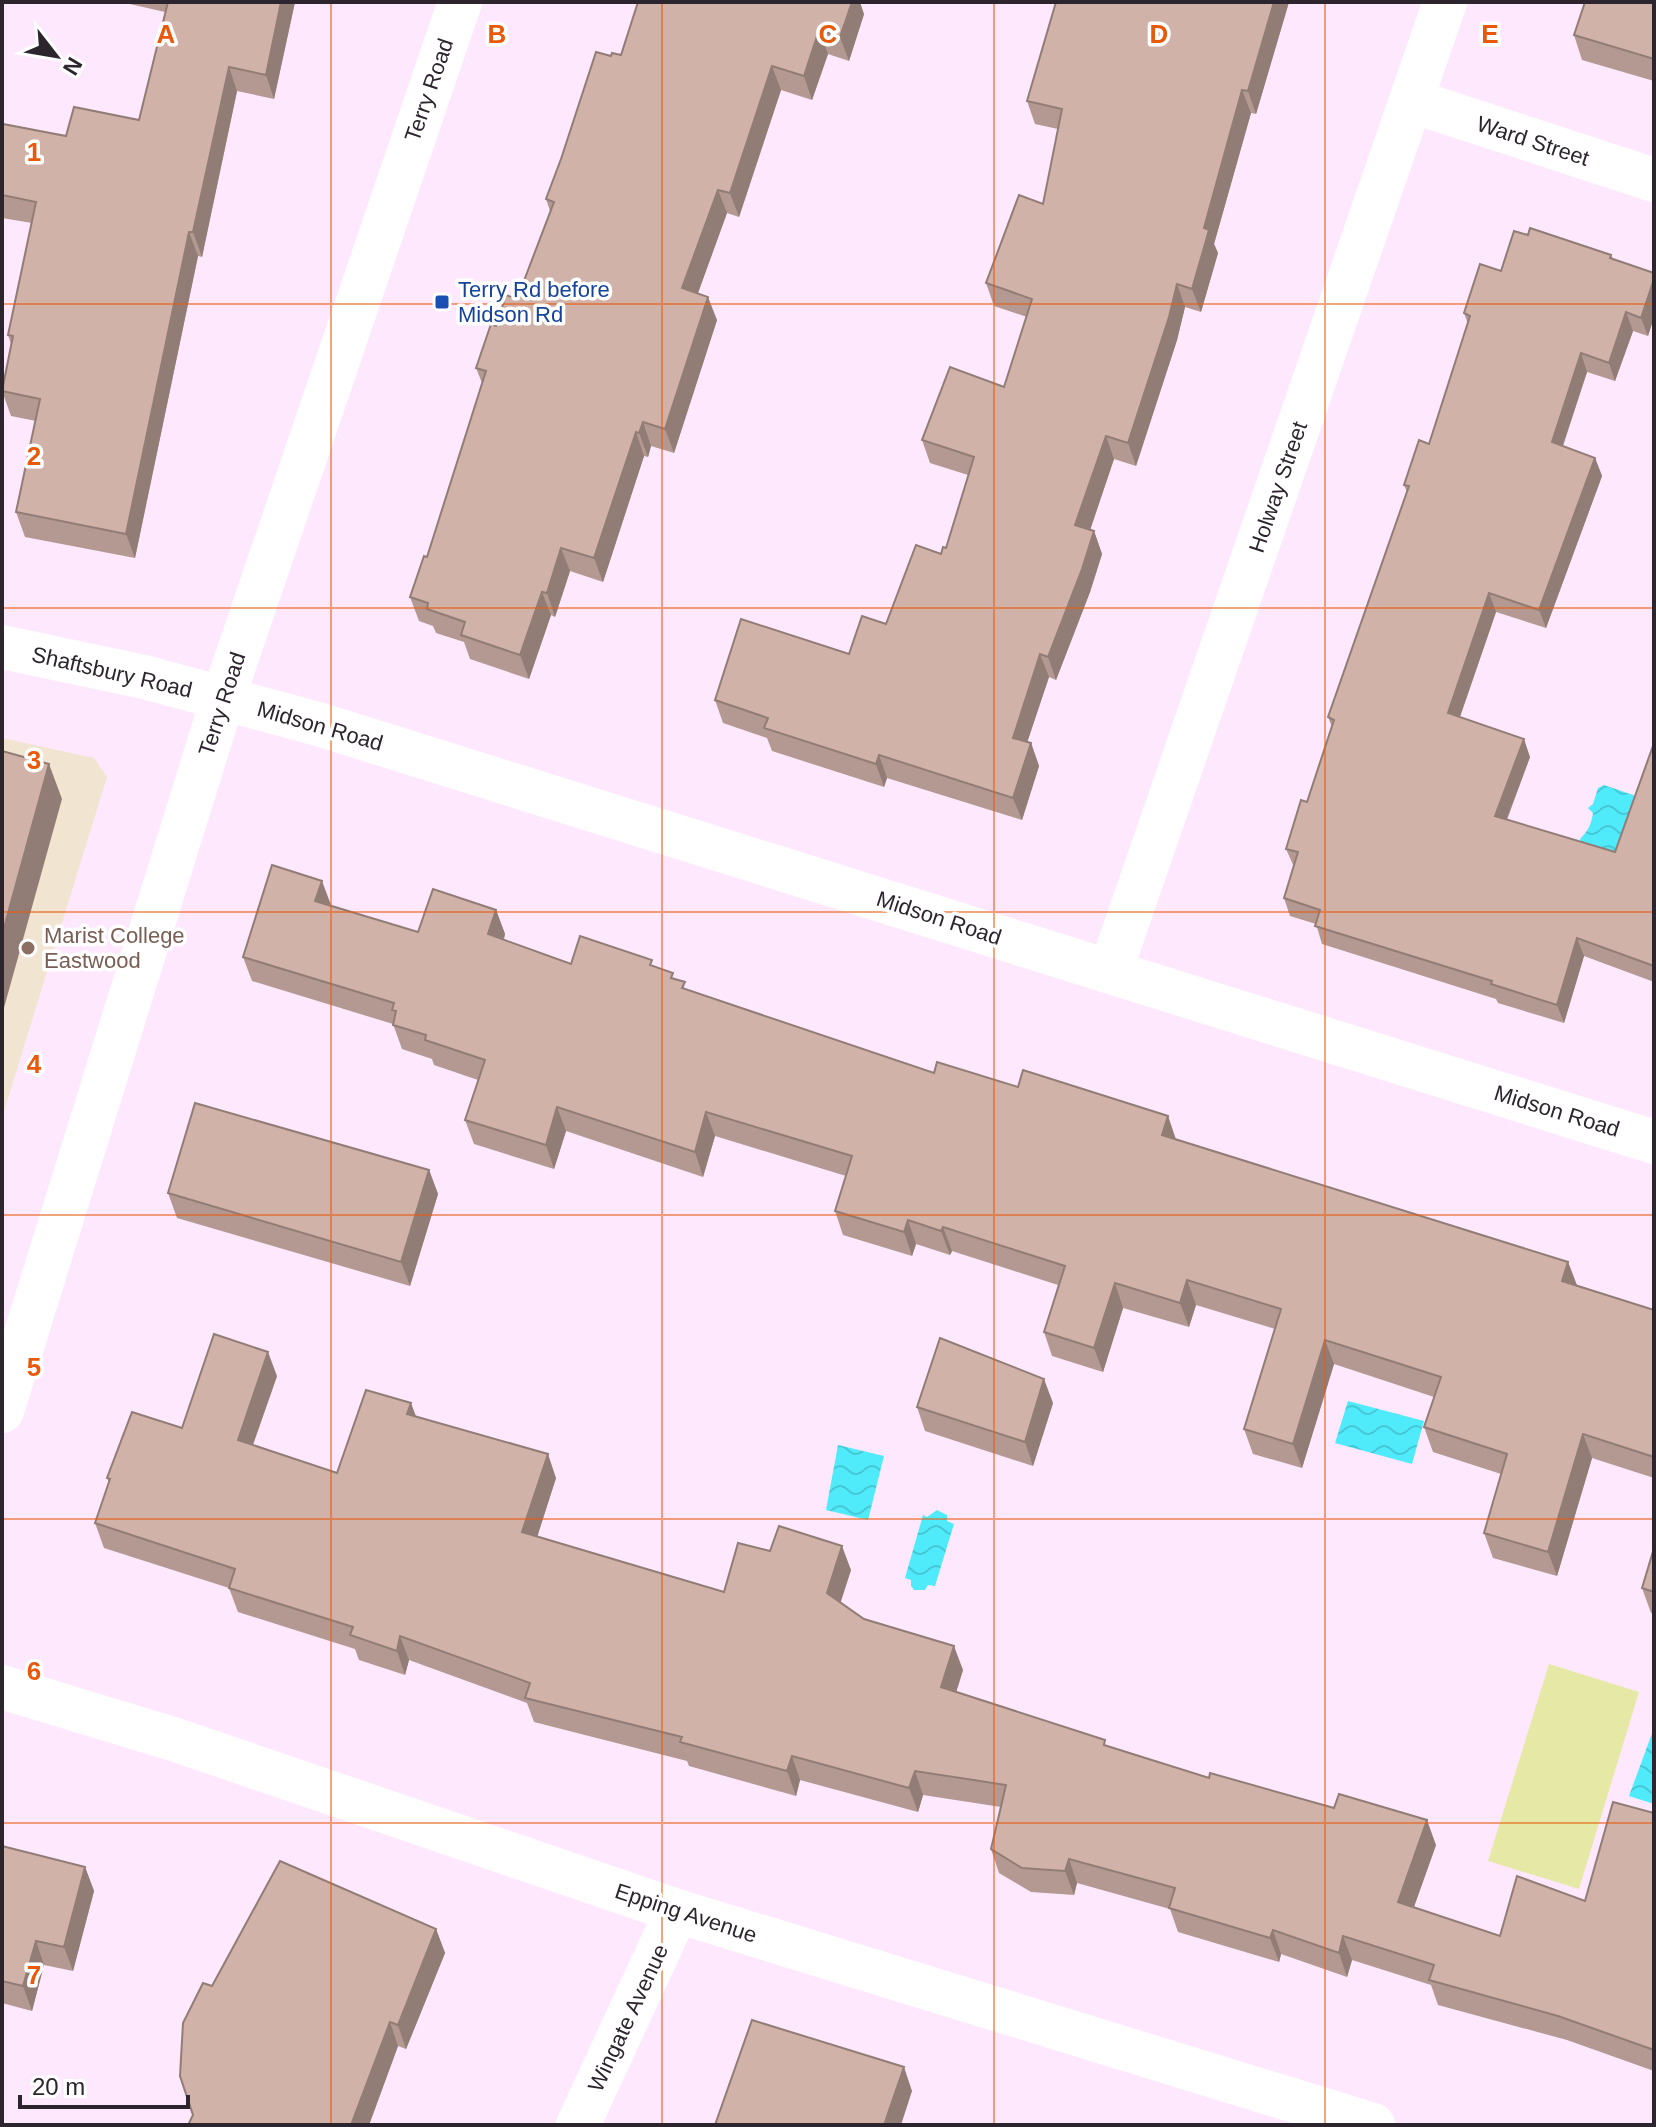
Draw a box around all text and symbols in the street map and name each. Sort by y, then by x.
north arrow [16,16,96,96]
text: A [157,19,176,49]
text: B [488,19,506,49]
text: C [819,19,838,49]
text: D [1150,19,1168,49]
text: E [1481,19,1499,49]
street label: Terry Road [400,35,458,145]
text: N [58,53,88,79]
street label: Ward Street [1474,111,1592,171]
text: 1 [27,137,41,167]
place label: Terry Rd before Midson Rd [458,277,610,327]
marker: Terry Rd before Midson Rd [433,293,451,311]
street label: Holway Street [1244,418,1312,556]
text: 2 [27,441,41,471]
street label: Shaftsbury Road [29,641,195,703]
street label: Terry Road [193,649,251,759]
street label: Midson Road [254,696,386,756]
text: 3 [27,745,41,775]
street label: Midson Road [873,886,1005,950]
place label: Marist College Eastwood [44,923,185,973]
marker: Marist College Eastwood [19,939,37,957]
text: 4 [27,1049,42,1079]
street label: Midson Road [1491,1080,1623,1142]
text: 5 [27,1352,41,1382]
text: 6 [27,1656,41,1686]
street label: Epping Avenue [612,1878,760,1948]
street label: Wingate Avenue [583,1940,673,2096]
text: 7 [27,1960,41,1990]
scale bar [20,2059,188,2109]
text: 20 m [32,2073,85,2100]

